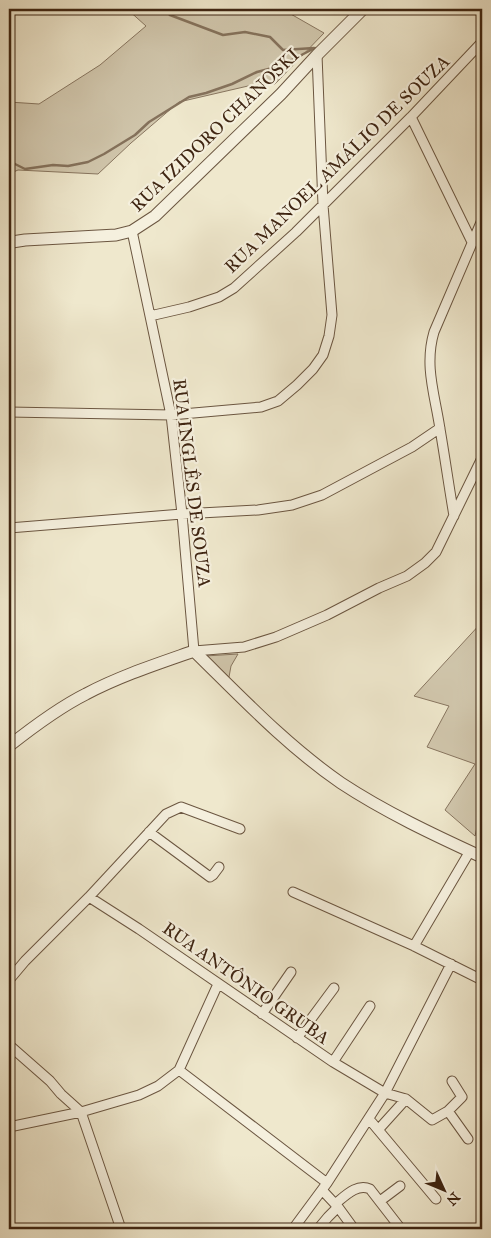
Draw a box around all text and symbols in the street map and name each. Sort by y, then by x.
street label: RUA IZIDORO CHANOSKI [126,44,304,216]
street label: RUA MANOEL AMÁLIO DE SOUZA [219,49,454,278]
street label: RUA INGLÊS DE SOUZA [168,377,217,589]
street label: RUA ANTÔNIO GRUBA [158,916,334,1049]
north arrow [418,1166,468,1216]
text: N [443,1189,463,1209]

